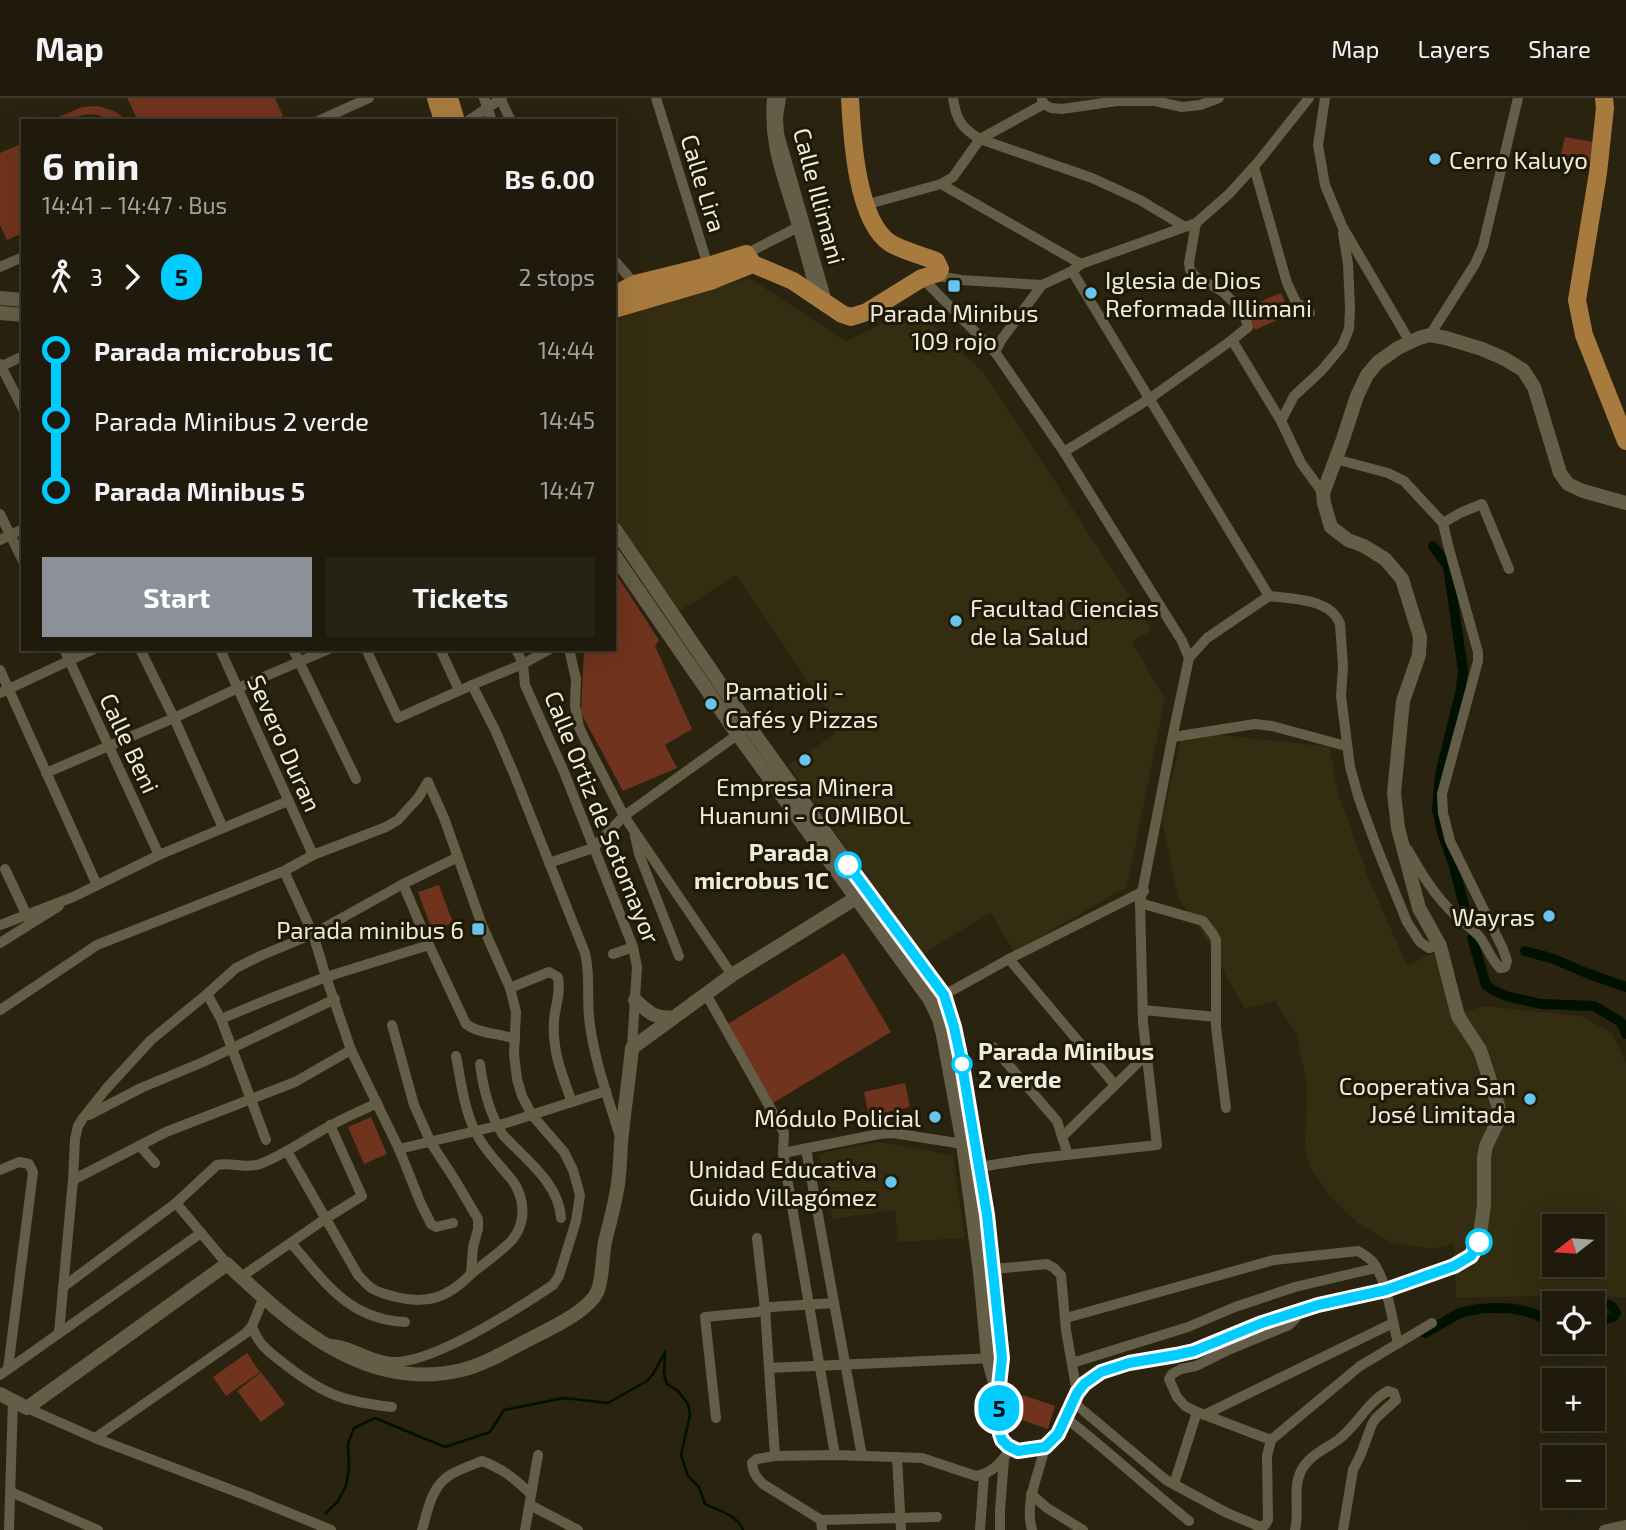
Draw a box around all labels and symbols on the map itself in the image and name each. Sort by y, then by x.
street label: Calle Illimani [788,125,852,267]
street label: Calle Lira [675,131,733,235]
place label: Cerro Kaluyo [1449,145,1588,174]
marker: Cerro Kaluyo [1427,151,1443,167]
place label: Iglesia de Dios Reformada Illimani [1105,265,1312,322]
marker: Parada Minibus 109 rojo [946,278,962,294]
marker: Iglesia de Dios Reformada Illimani [1083,285,1099,301]
place label: Parada Minibus 109 rojo [870,298,1038,355]
place label: Facultad Ciencias de la Salud [970,593,1159,650]
marker: Facultad Ciencias de la Salud [948,613,964,629]
street label: Severo Duran [242,670,328,816]
place label: Pamatioli - Cafés y Pizzas [725,676,878,733]
street label: Calle Ortiz de Sotomayor [539,687,667,948]
street label: Calle Beni [94,688,166,798]
marker: Pamatioli - Cafés y Pizzas [703,696,719,712]
marker: Empresa Minera Huanuni - COMIBOL [797,752,813,768]
place label: Empresa Minera Huanuni - COMIBOL [699,772,911,829]
place label: Parada microbus 1C [694,837,829,894]
marker: Parada microbus 1C [835,852,861,878]
place label: Wayras [1452,902,1535,931]
marker: Wayras [1541,908,1557,924]
place label: Parada minibus 6 [276,915,464,944]
marker: Parada minibus 6 [470,921,486,937]
place label: Parada Minibus 2 verde [978,1036,1154,1093]
marker: Parada Minibus 2 verde [952,1054,972,1074]
place label: Cooperativa San José Limitada [1339,1071,1516,1128]
marker: Cooperativa San José Limitada [1522,1091,1538,1107]
place label: Módulo Policial [754,1103,921,1132]
marker: Módulo Policial [927,1109,943,1125]
place label: Unidad Educativa Guido Villagómez [688,1154,877,1211]
marker: Unidad Educativa Guido Villagómez [883,1174,899,1190]
north arrow [1542,1214,1605,1278]
unlabelled marker [1466,1229,1492,1255]
line badge: 5 [976,1385,1022,1431]

